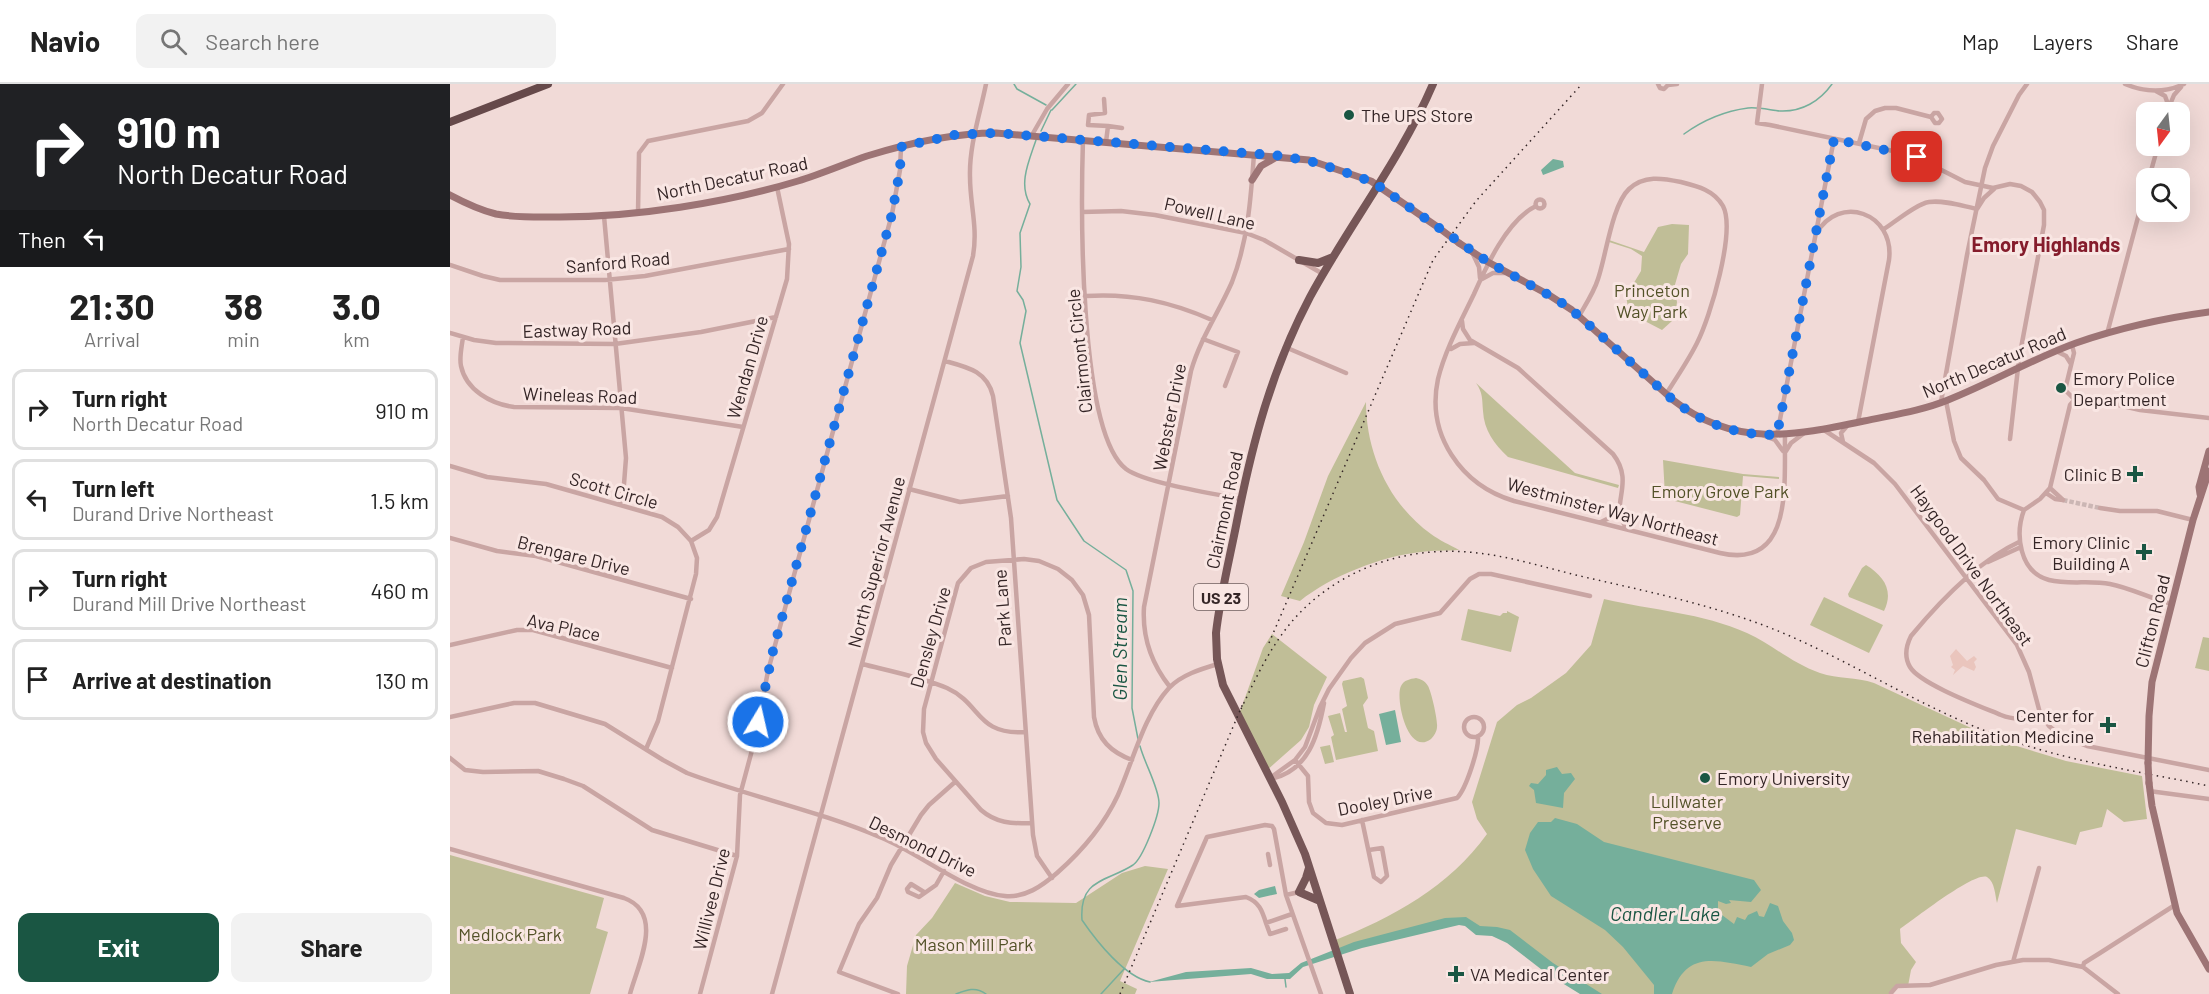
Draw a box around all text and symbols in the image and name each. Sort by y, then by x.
search box [136,14,556,68]
text: Navio [30,24,100,58]
icon: search [157,25,190,58]
text: Search here [205,28,320,54]
text: Map [1962,29,1999,54]
text: Layers [2032,29,2093,54]
text: Share [2126,29,2179,54]
north arrow [2136,102,2190,156]
map controls [2136,102,2190,222]
place label: The UPS Store [1361,104,1473,126]
text: 910 m [117,106,221,156]
icon: right [18,108,96,186]
marker: The UPS Store [1342,108,1356,122]
pin [1891,131,1942,182]
icon: arrive [1900,140,1933,173]
street label: North Decatur Road [654,151,810,205]
text: North Decatur Road [117,157,348,189]
button: search [2136,168,2190,222]
street label: Powell Lane [1162,192,1258,234]
icon: left [78,222,111,255]
text: Then [18,226,66,252]
district label: Emory Highlands [1972,232,2120,256]
street label: Sanford Road [565,246,671,278]
park label: Princeton Way Park [1614,279,1690,322]
text: 21:30 [69,284,155,327]
text: 38 [224,284,263,327]
text: 3.0 [332,284,381,327]
street label: Clairmont Circle [1062,288,1096,414]
street label: Wendan Drive [722,313,772,421]
street label: Eastway Road [522,316,632,342]
street label: North Decatur Road [1919,322,2069,402]
text: Arrival [84,327,140,351]
text: min [227,327,260,351]
text: km [343,327,370,351]
street label: Webster Drive [1148,361,1190,473]
place label: Emory Police Department [2073,367,2175,410]
marker: Emory Police Department [2054,381,2068,395]
street label: Wineleas Road [522,382,638,408]
text: Turn right [72,385,167,411]
icon: right [21,393,54,426]
text: 910 m [375,397,429,423]
text: North Decatur Road [72,411,243,435]
street label: Clairmont Road [1201,449,1247,571]
place label: Clinic B [2064,463,2122,485]
marker: Clinic B [2126,465,2144,483]
street label: Scott Circle [567,467,661,513]
street label: Westminster Way Northeast [1505,472,1721,550]
street label: North Superior Avenue [843,474,909,650]
text: Turn left [72,475,155,501]
park label: Emory Grove Park [1651,480,1789,502]
street label: Haygood Drive Northeast [1906,480,2038,650]
icon: left [21,483,54,516]
text: 1.5 km [370,487,429,513]
text: Durand Drive Northeast [72,501,274,525]
street label: Brengare Drive [515,530,633,580]
place label: Emory Clinic Building A [2032,531,2130,574]
marker: Emory Clinic Building A [2135,543,2153,561]
text: Turn right [72,565,167,591]
street label: Park Lane [988,569,1016,647]
street label: Clifton Road [2130,572,2174,670]
icon: right [21,573,54,606]
text: 460 m [371,577,429,603]
street label: Densley Drive [905,584,955,690]
road number: US 23 [1194,584,1248,610]
text: Durand Mill Drive Northeast [72,591,307,615]
water label: Glen Stream [1107,597,1131,701]
street label: Ava Place [525,608,603,646]
icon: arrive [21,663,54,696]
text: Arrive at destination [72,667,271,693]
text: 130 m [375,667,429,693]
position arrow [726,690,790,754]
place label: Center for Rehabilitation Medicine [1911,704,2094,747]
marker: Center for Rehabilitation Medicine [2099,716,2117,734]
place label: Emory University [1717,767,1850,789]
marker: Emory University [1698,771,1712,785]
street label: Dooley Drive [1336,780,1434,820]
park label: Lullwater Preserve [1651,790,1724,833]
street label: Desmond Drive [866,810,980,882]
street label: Willivee Drive [688,846,734,952]
water label: Candler Lake [1610,901,1720,925]
button: Exit [18,913,219,982]
button: Share [231,913,432,982]
park label: Medlock Park [458,923,562,945]
park label: Mason Mill Park [915,933,1033,955]
place label: VA Medical Center [1470,963,1610,985]
marker: VA Medical Center [1447,965,1465,983]

